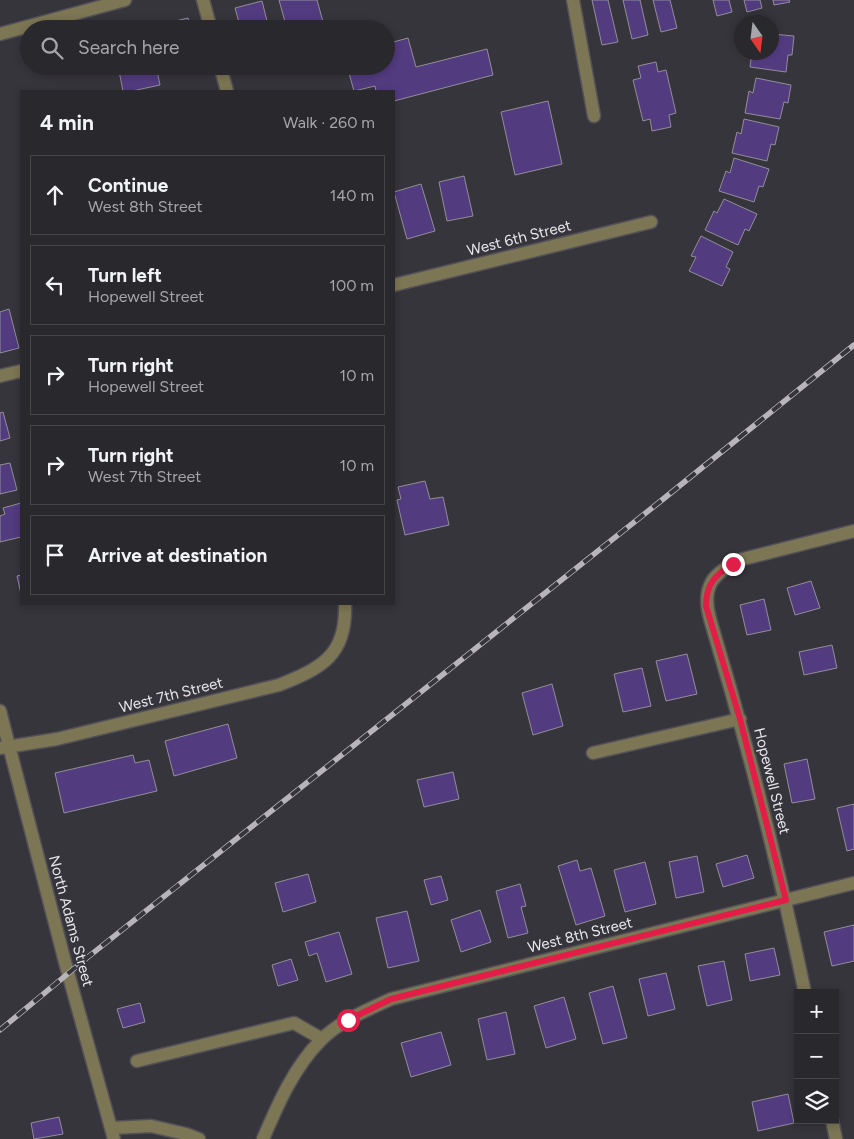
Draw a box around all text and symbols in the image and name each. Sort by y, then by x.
north arrow [734,15,779,60]
search box [20,20,395,75]
icon: search [38,34,66,62]
text: Search here [78,36,180,59]
text: 4 min [40,110,94,135]
text: Walk · 260 m [283,113,375,132]
text: Continue [88,174,168,197]
icon: ahead [41,181,69,209]
text: 140 m [330,186,374,205]
text: West 8th Street [88,197,202,216]
street label: West 6th Street [465,216,573,260]
text: Turn left [88,264,162,287]
icon: left [41,271,69,299]
text: 100 m [329,276,374,295]
text: Hopewell Street [88,287,204,306]
text: Turn right [88,354,174,377]
icon: right [41,361,69,389]
text: 10 m [340,366,374,385]
text: Hopewell Street [88,377,204,396]
text: Turn right [88,444,174,467]
icon: right [41,451,69,479]
text: 10 m [340,456,374,475]
text: West 7th Street [88,467,201,486]
icon: arrive [41,541,69,569]
text: Arrive at destination [88,544,267,567]
route end [722,553,745,576]
street label: West 7th Street [117,673,225,717]
street label: Hopewell Street [750,726,794,836]
street label: North Adams Street [45,853,97,989]
street label: West 8th Street [526,913,635,957]
map controls [794,989,839,1124]
button: + [794,989,839,1034]
route start [337,1009,360,1032]
button: − [794,1034,839,1079]
button: layers [794,1079,839,1124]

